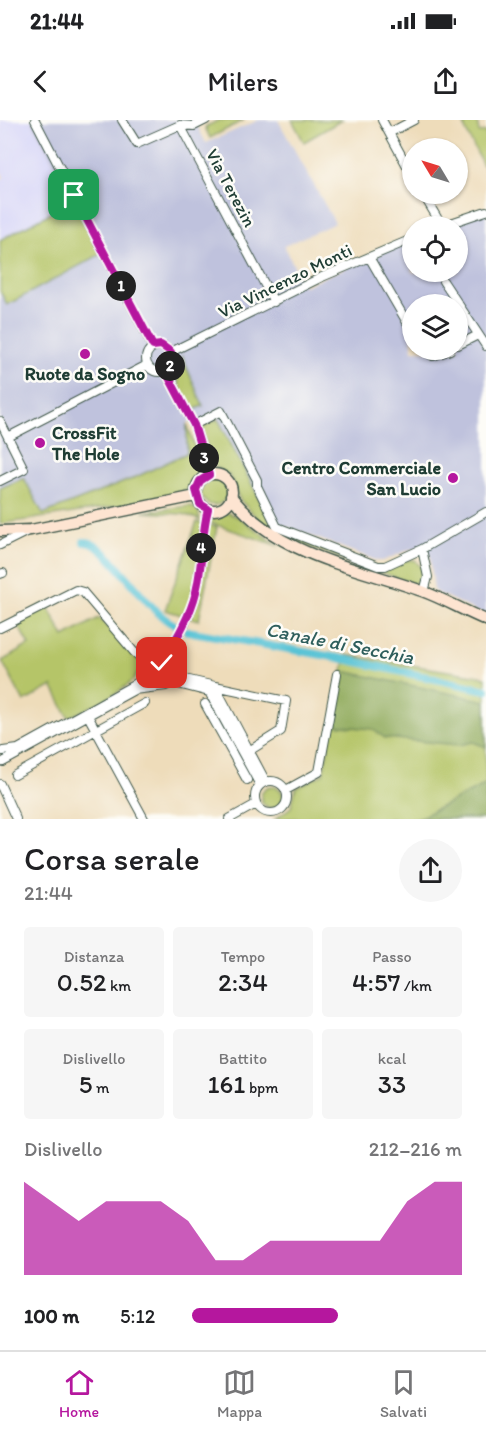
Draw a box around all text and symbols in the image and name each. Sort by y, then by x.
text: 21:44 [30,8,84,35]
icon: back [24,65,57,98]
text: Milers [208,65,278,98]
icon: share [429,65,462,98]
north arrow [402,138,468,204]
map controls [402,138,468,360]
street label: Via Terezin [201,145,261,231]
pin [48,169,99,220]
icon: arrive [57,178,90,211]
button: locate [402,216,468,282]
street label: Via Vincenzo Monti [214,239,356,323]
pin: 1 [106,271,136,301]
text: 1 [117,276,125,295]
button: layers [402,294,468,360]
marker: Ruote da Sogno [78,347,92,361]
pin: 2 [155,351,185,381]
text: 2 [166,356,174,375]
place label: Ruote da Sogno [25,363,145,385]
place label: CrossFit The Hole [51,422,120,465]
marker: CrossFit The Hole [33,436,47,450]
pin: 3 [189,443,219,473]
text: 3 [200,448,208,467]
place label: Centro Commerciale San Lucio [281,457,441,500]
marker: Centro Commerciale San Lucio [446,471,460,485]
pin: 4 [186,533,216,563]
text: 4 [196,538,206,557]
water label: Canale di Secchia [264,617,417,669]
pin [136,637,187,688]
icon: check [145,646,178,679]
text: Corsa serale [24,839,200,878]
button: share [399,839,462,902]
text: 21:44 [24,881,73,905]
text: Distanza [64,947,124,966]
text: Tempo [221,947,265,966]
text: Passo [372,947,412,966]
text: 0.52 [57,966,106,998]
text: 2:34 [218,966,268,998]
text: 4:57 [352,966,401,998]
text: km [106,976,131,995]
text: /km [401,976,432,995]
text: Dislivello [63,1049,125,1068]
text: Battito [219,1049,267,1068]
text: kcal [378,1049,406,1068]
text: 5 [79,1068,92,1100]
text: 161 [207,1068,245,1100]
text: 33 [378,1068,406,1100]
text: m [92,1078,109,1097]
text: bpm [245,1078,279,1097]
text: Dislivello [24,1137,103,1161]
text: 212–216 m [369,1137,462,1161]
text: 100 m [24,1304,79,1328]
text: 5:12 [120,1304,155,1328]
tab: Home [59,1366,99,1421]
tab: Mappa [217,1366,262,1421]
tab: Salvati [380,1366,427,1421]

